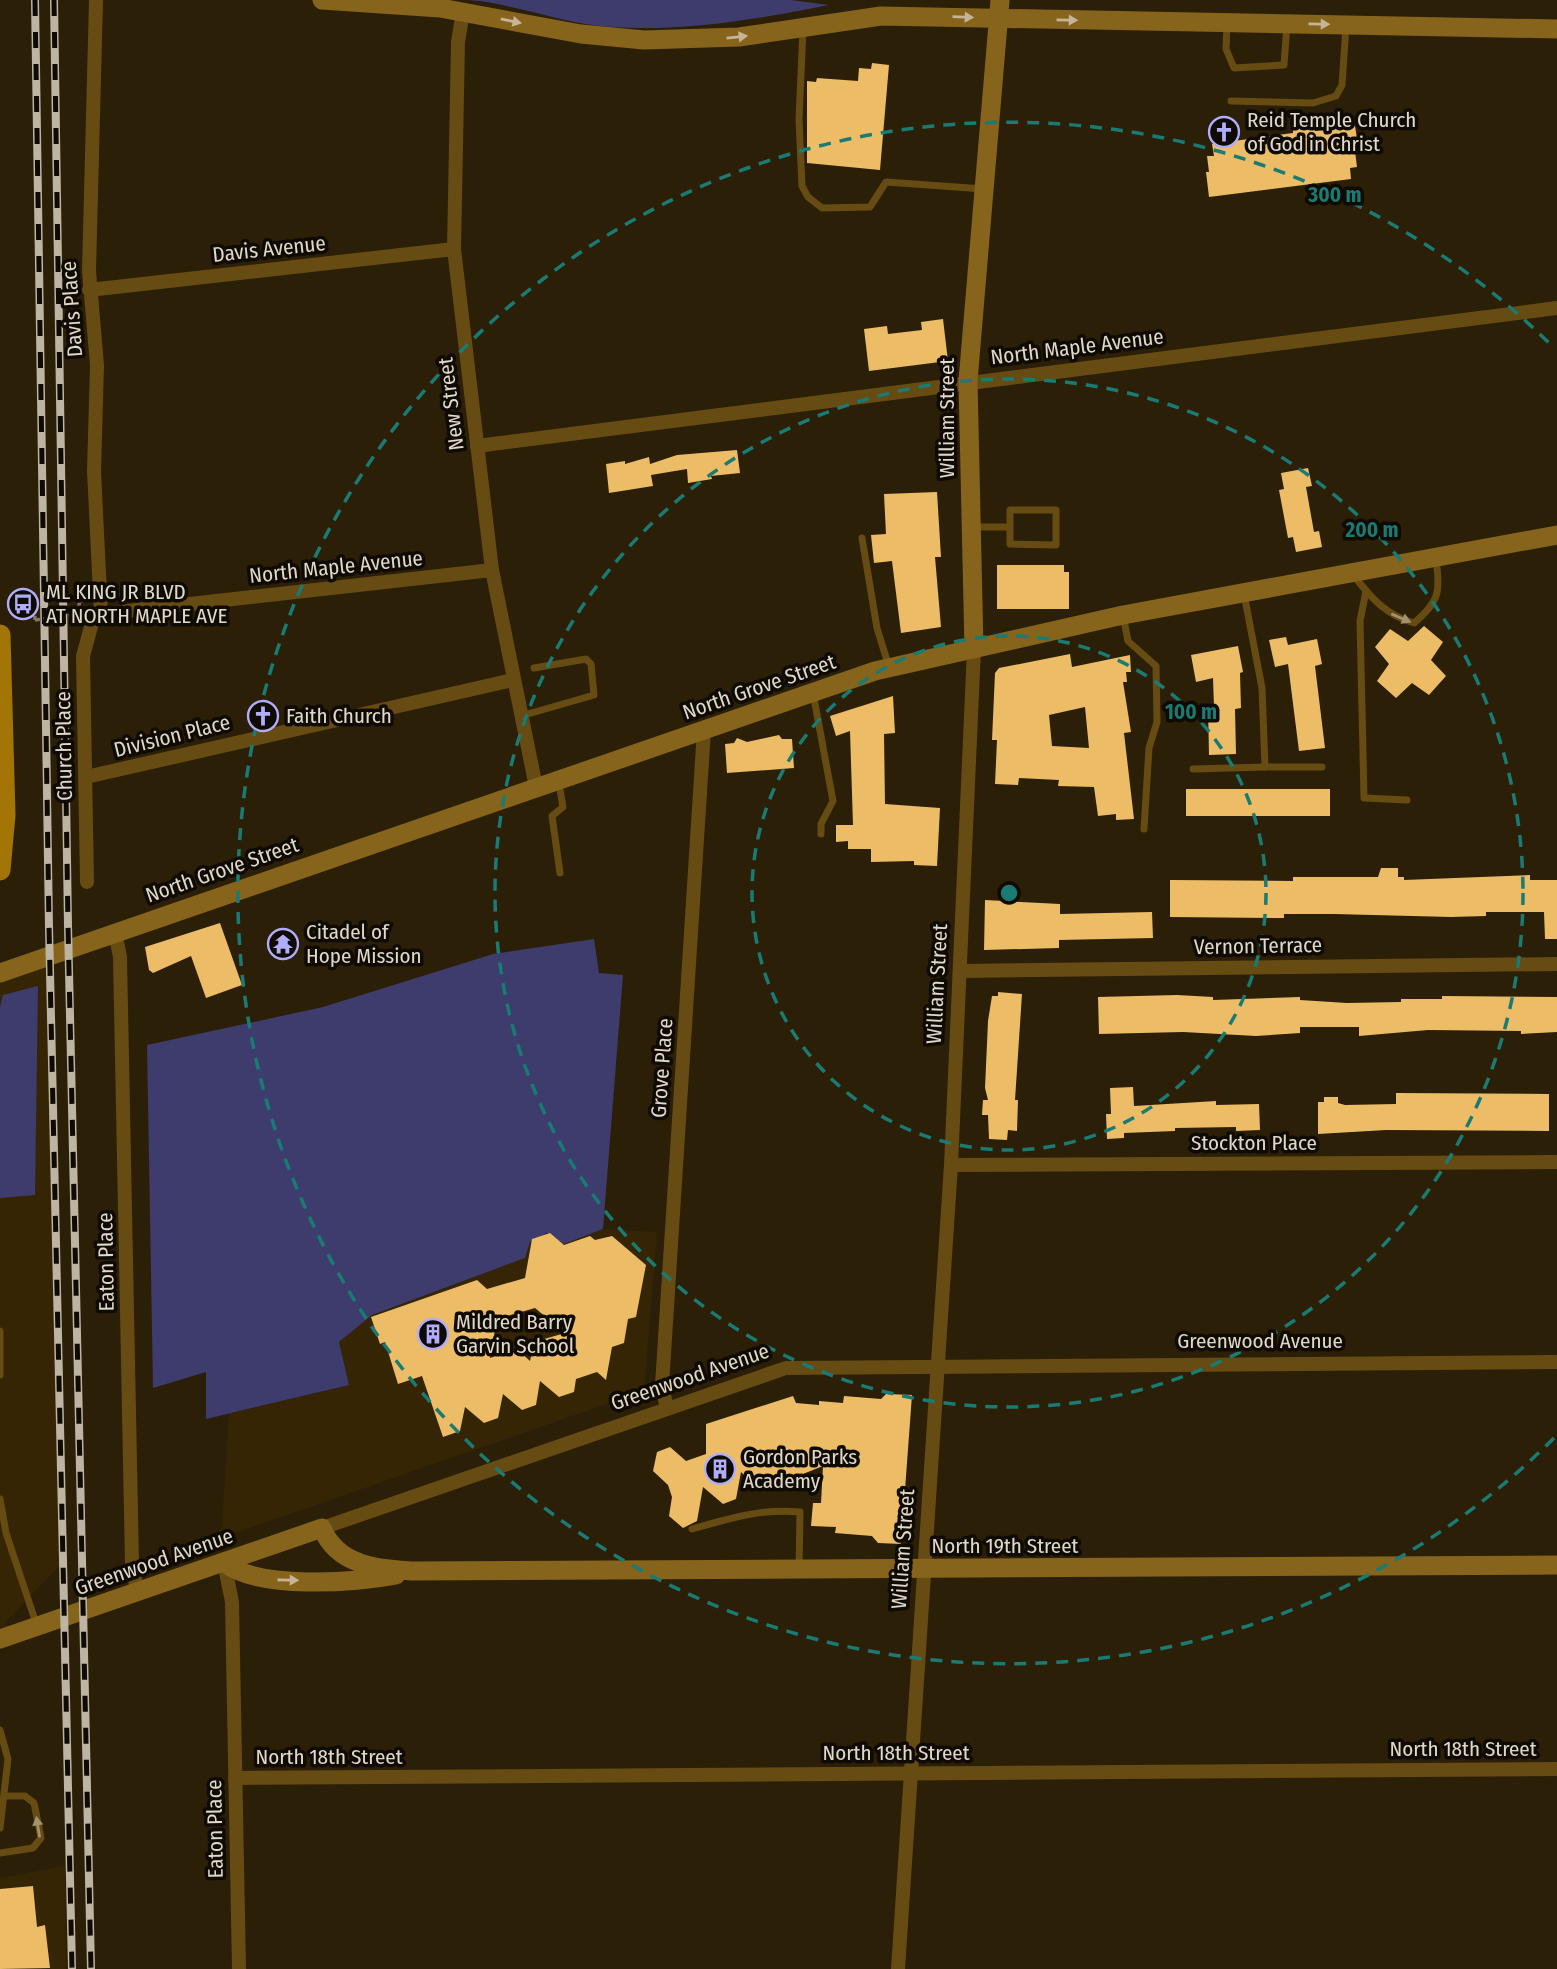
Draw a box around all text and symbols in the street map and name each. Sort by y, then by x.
one-way arrow [952,12,974,23]
one-way arrow [1056,14,1078,25]
one-way arrow [500,16,522,27]
one-way arrow [1308,18,1330,30]
one-way arrow [726,31,748,42]
place label: Reid Temple Church of God in Christ [1247,107,1416,157]
church icon: Reid Temple Church of God in Christ [1207,115,1241,149]
text: 300 m [1307,182,1362,208]
street label: Davis Avenue [211,230,327,268]
street label: Davis Place [56,260,88,358]
street label: North Maple Avenue [989,323,1165,371]
street label: New Street [432,356,470,452]
street label: William Street [934,358,960,478]
text: 200 m [1344,517,1399,543]
street label: North Maple Avenue [248,545,424,589]
place label: ML KING JR BLVD AT NORTH MAPLE AVE [46,579,227,629]
bus stop icon: ML KING JR BLVD AT NORTH MAPLE AVE [6,587,40,621]
one-way arrow [1391,612,1411,624]
street label: North Grove Street [679,649,839,725]
street label: Church Place [50,691,78,801]
church icon: Faith Church [246,699,280,733]
text: 100 m [1165,699,1217,725]
place label: Faith Church [286,703,392,729]
street label: Division Place [111,709,233,763]
street label: North Grove Street [142,832,302,908]
centre of rings [997,881,1021,905]
place label: Citadel of Hope Mission [306,919,422,969]
street label: William Street [921,923,953,1045]
temple icon: Citadel of Hope Mission [266,927,300,961]
street label: Vernon Terrace [1194,932,1322,960]
street label: Grove Place [646,1017,678,1119]
street label: Stockton Place [1191,1130,1317,1156]
street label: Eaton Place [92,1212,120,1312]
place label: Mildred Barry Garvin School [456,1309,575,1359]
building icon: Mildred Barry Garvin School [416,1317,450,1351]
street label: Greenwood Avenue [1177,1328,1343,1354]
street label: Greenwood Avenue [607,1338,773,1416]
place label: Gordon Parks Academy [743,1444,857,1494]
building icon: Gordon Parks Academy [703,1452,737,1486]
street label: William Street [886,1488,920,1610]
street label: Greenwood Avenue [71,1523,237,1601]
street label: North 19th Street [932,1533,1079,1559]
one-way arrow [277,1574,299,1585]
street label: North 18th Street [1389,1736,1537,1762]
street label: North 18th Street [822,1740,970,1766]
street label: North 18th Street [255,1744,403,1770]
street label: Eaton Place [201,1779,229,1879]
one-way arrow [33,1816,44,1838]

